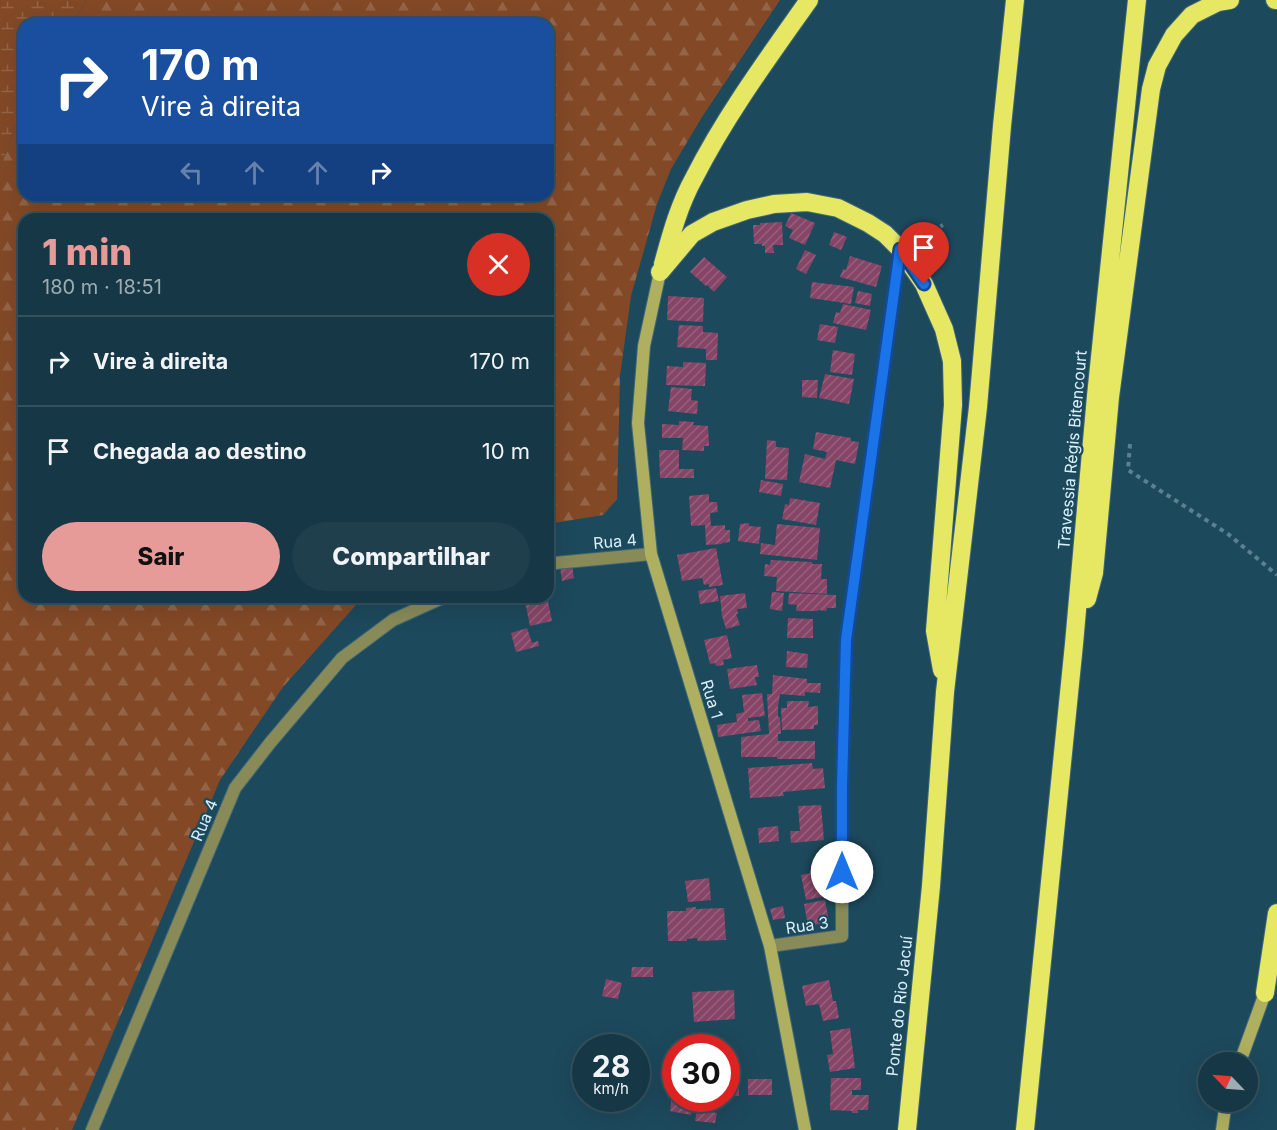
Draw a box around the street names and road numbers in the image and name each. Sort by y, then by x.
street label: Travessia Régis Bitencourt [1053,349,1091,551]
street label: Rua 4 [592,529,638,553]
street label: Rua 1 [697,677,727,721]
street label: Rua 4 [186,796,222,844]
street label: Rua 3 [784,912,830,938]
street label: Ponte do Rio Jacuí [882,935,916,1077]

